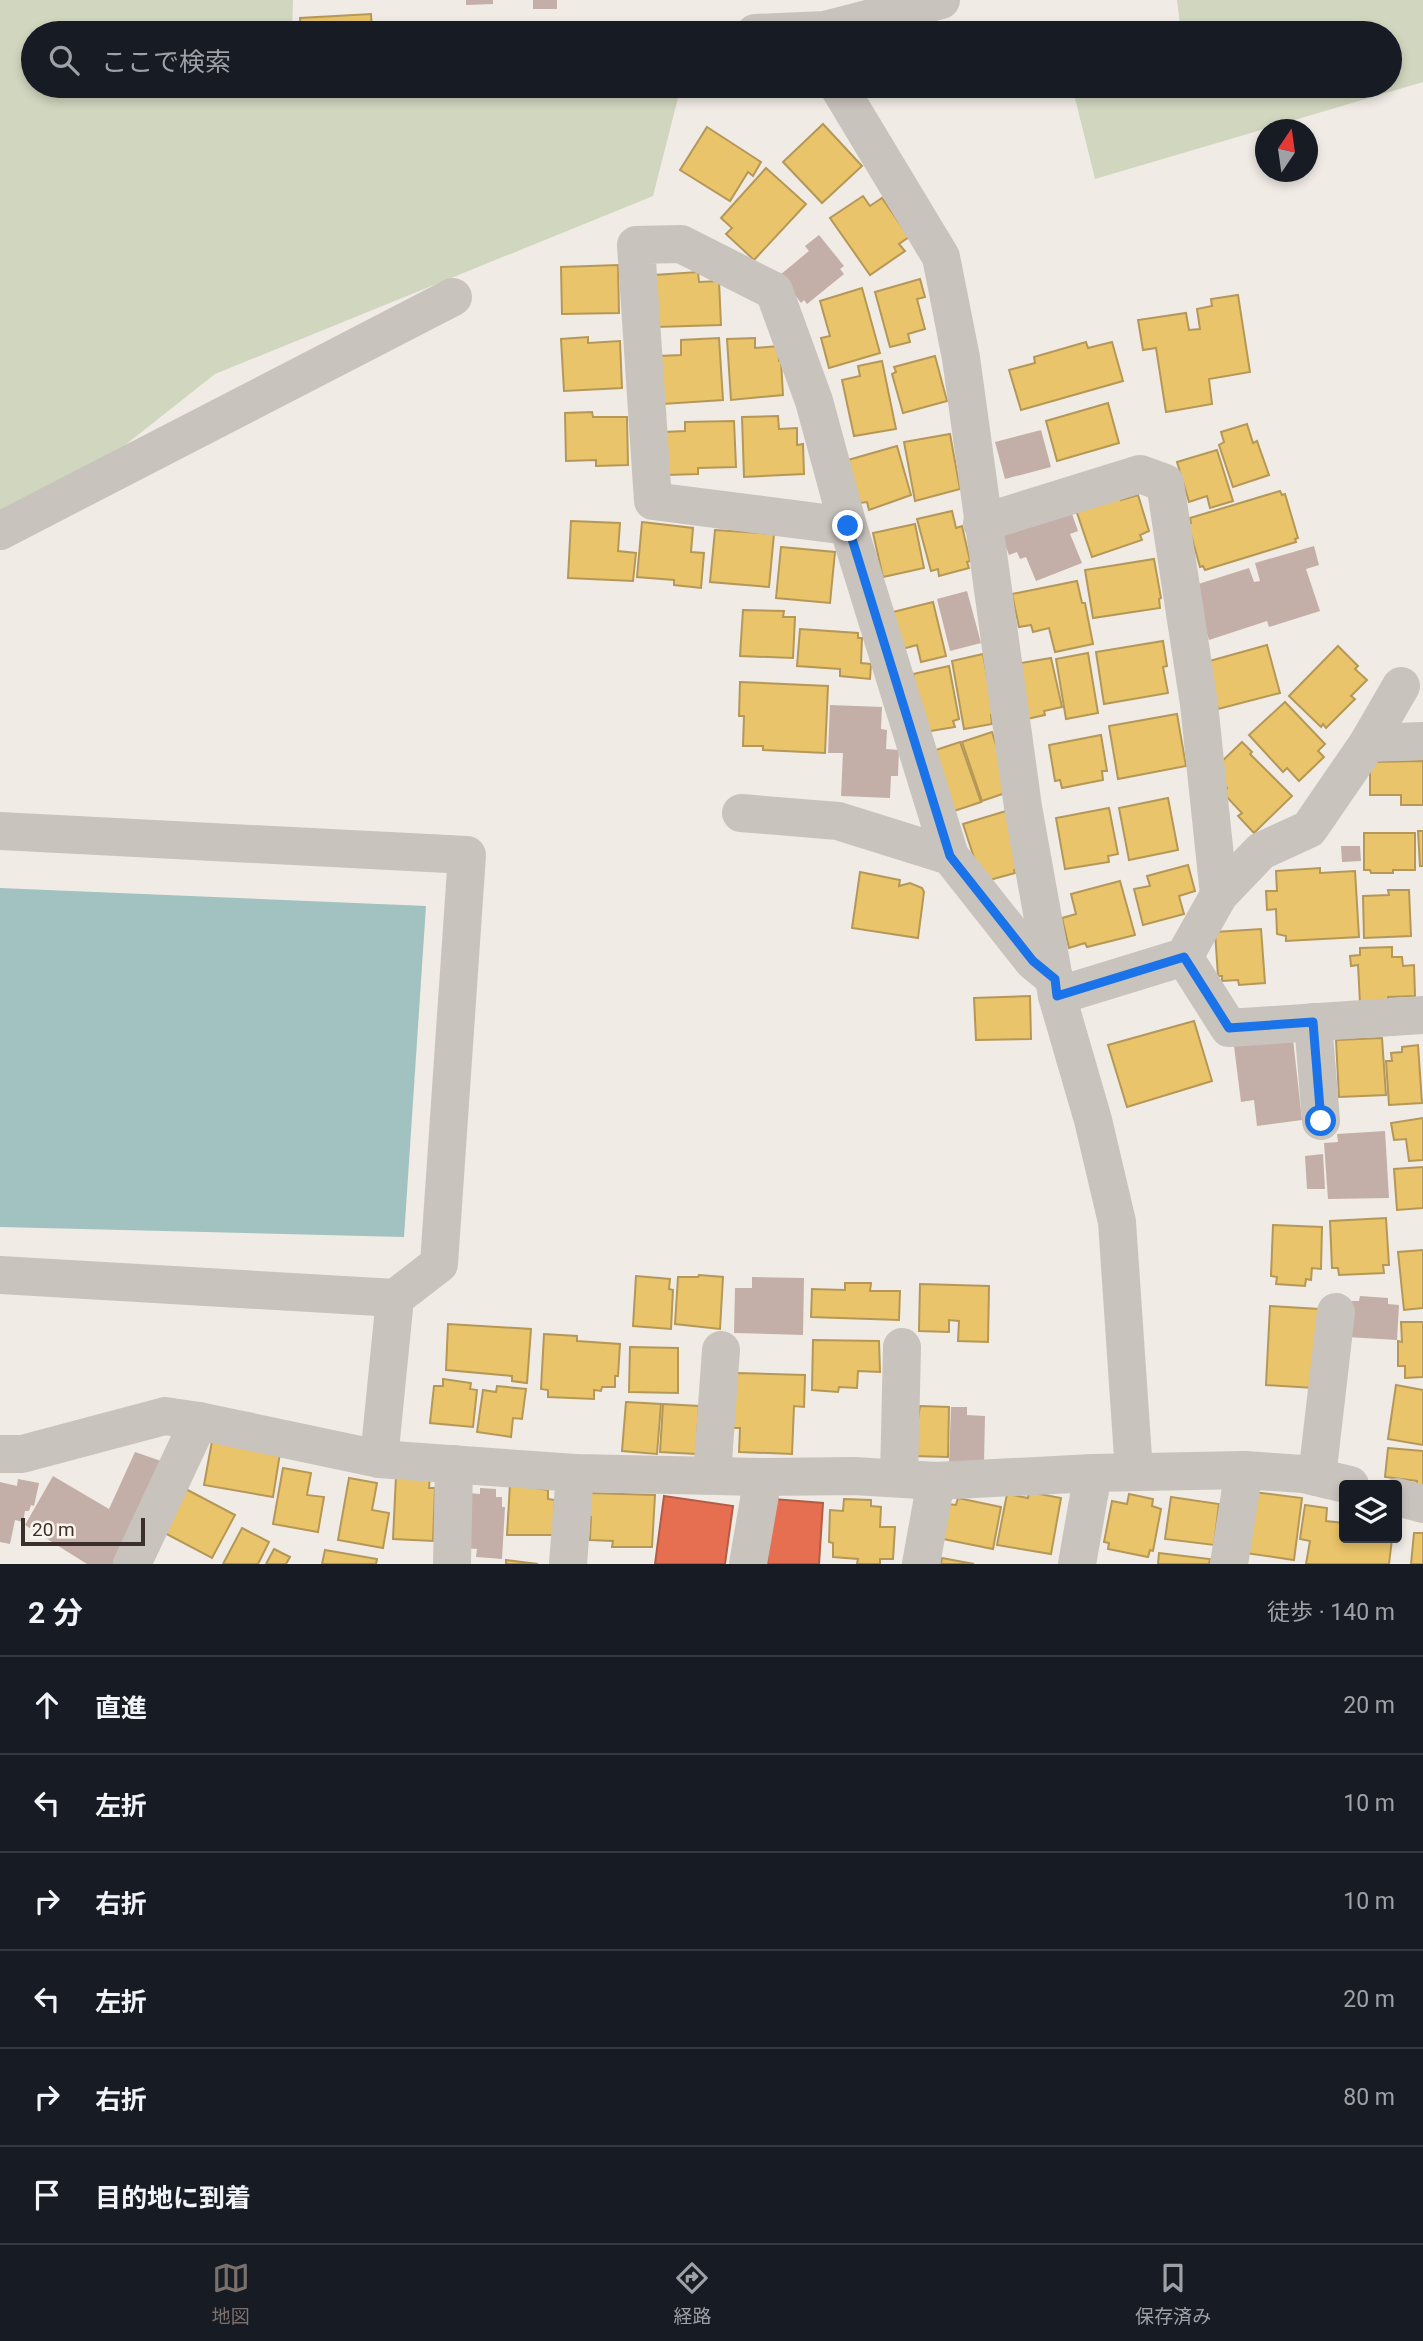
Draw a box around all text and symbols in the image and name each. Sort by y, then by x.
search box [21,21,1402,98]
icon: search [45,41,83,79]
text: ここで検索 [101,47,231,77]
north arrow [1255,119,1318,182]
route end [832,510,863,541]
route start [1305,1105,1336,1136]
map controls [1339,1480,1402,1543]
button: layers [1339,1480,1402,1543]
scale bar [21,1515,145,1547]
text: 20 m [32,1518,75,1541]
text: 2 分 [28,1595,83,1630]
text: 徒歩 · 140 m [1267,1599,1395,1626]
icon: ahead [28,1686,66,1724]
text: 20 m [1343,1692,1395,1719]
text: 直進 [95,1693,147,1723]
icon: left [28,1784,66,1822]
text: 10 m [1343,1790,1395,1817]
text: 左折 [95,1791,147,1821]
icon: right [28,1882,66,1920]
text: 10 m [1343,1888,1395,1915]
text: 右折 [95,1889,147,1919]
icon: left [28,1980,66,2018]
text: 20 m [1343,1986,1395,2013]
text: 左折 [95,1987,147,2017]
icon: right [28,2078,66,2116]
text: 80 m [1343,2084,1395,2111]
text: 右折 [95,2085,147,2115]
icon: arrive [28,2176,66,2214]
text: 目的地に到着 [95,2183,251,2213]
tab: 地図 [212,2259,250,2328]
tab: 経路 [673,2259,711,2328]
tab: 保存済み [1135,2259,1211,2328]

